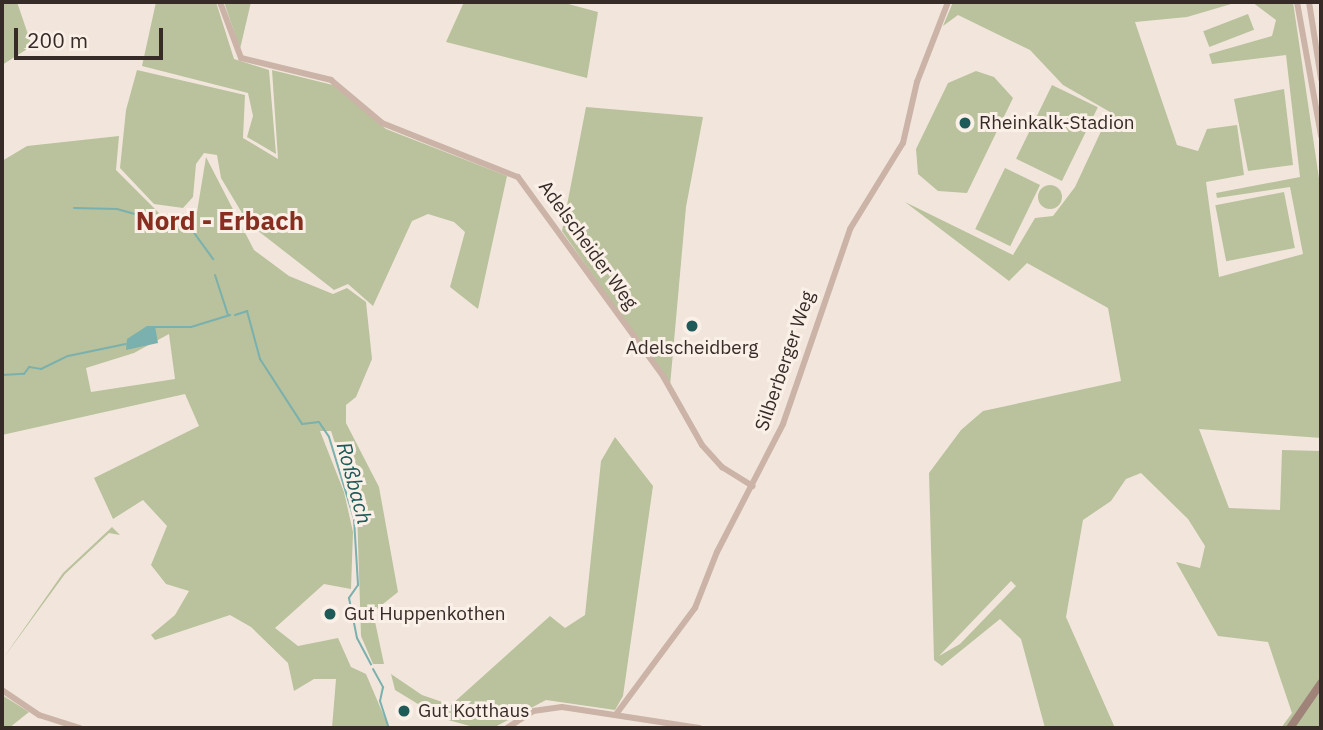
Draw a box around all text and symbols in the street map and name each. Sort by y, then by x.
scale bar [18,14,166,58]
text: 200 m [27,26,88,54]
place label: Rheinkalk-Stadion [979,112,1135,134]
marker: Rheinkalk-Stadion [957,115,973,131]
street label: Adelscheider Weg [534,176,642,314]
district label: Nord - Erbach [136,205,304,237]
street label: Silberberger Weg [750,288,820,434]
marker: Adelscheidberg [684,318,700,334]
place label: Adelscheidberg [626,337,758,359]
water label: Roßbach [332,439,378,527]
place label: Gut Huppenkothen [344,603,506,625]
marker: Gut Huppenkothen [322,606,338,622]
place label: Gut Kotthaus [418,700,530,722]
marker: Gut Kotthaus [396,703,412,719]

